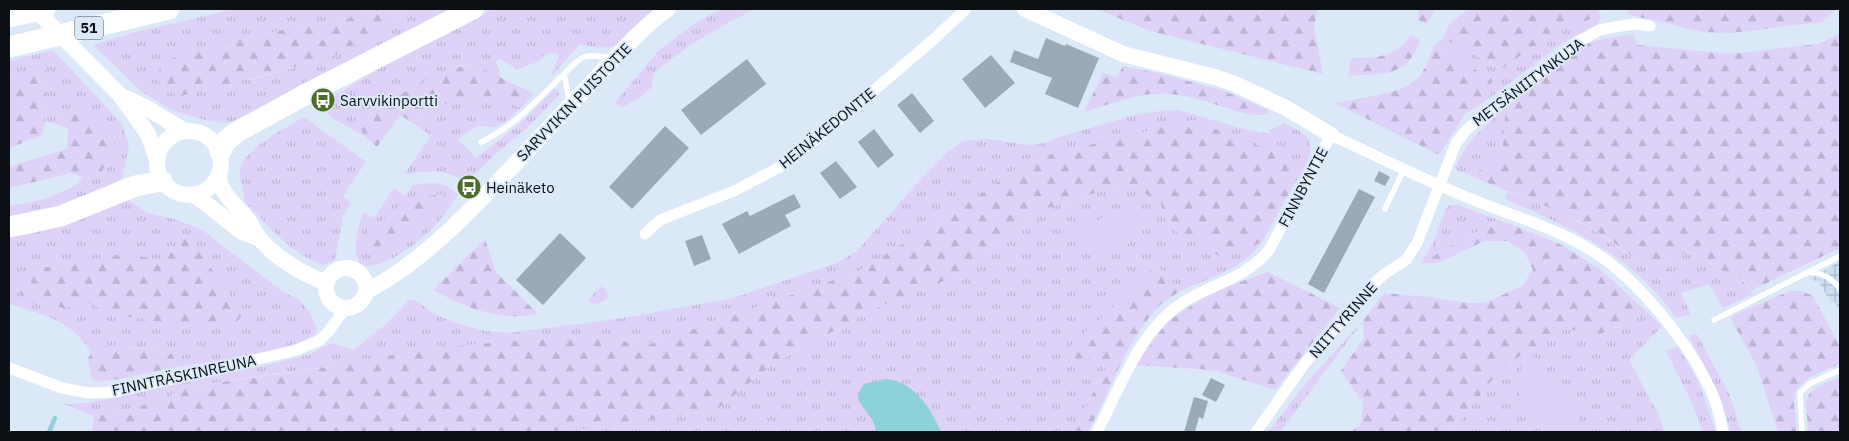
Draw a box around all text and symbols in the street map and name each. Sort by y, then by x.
road number: 51 [75,16,103,40]
street label: METSÄNIITYNKUJA [1468,34,1588,130]
street label: SARVVIKIN PUISTOTIE [513,39,635,165]
street label: HEINÄKEDONTIE [775,83,879,173]
bus stop icon: Sarvvikinportti [310,87,336,113]
place label: Sarvvikinportti [340,91,438,110]
street label: FINNBYNTIE [1274,144,1332,230]
bus stop icon: Heinäketo [456,174,482,200]
place label: Heinäketo [486,178,555,197]
street label: NIITTYRINNE [1305,278,1381,362]
street label: FINNTRÄSKINREUNA [110,350,258,400]

